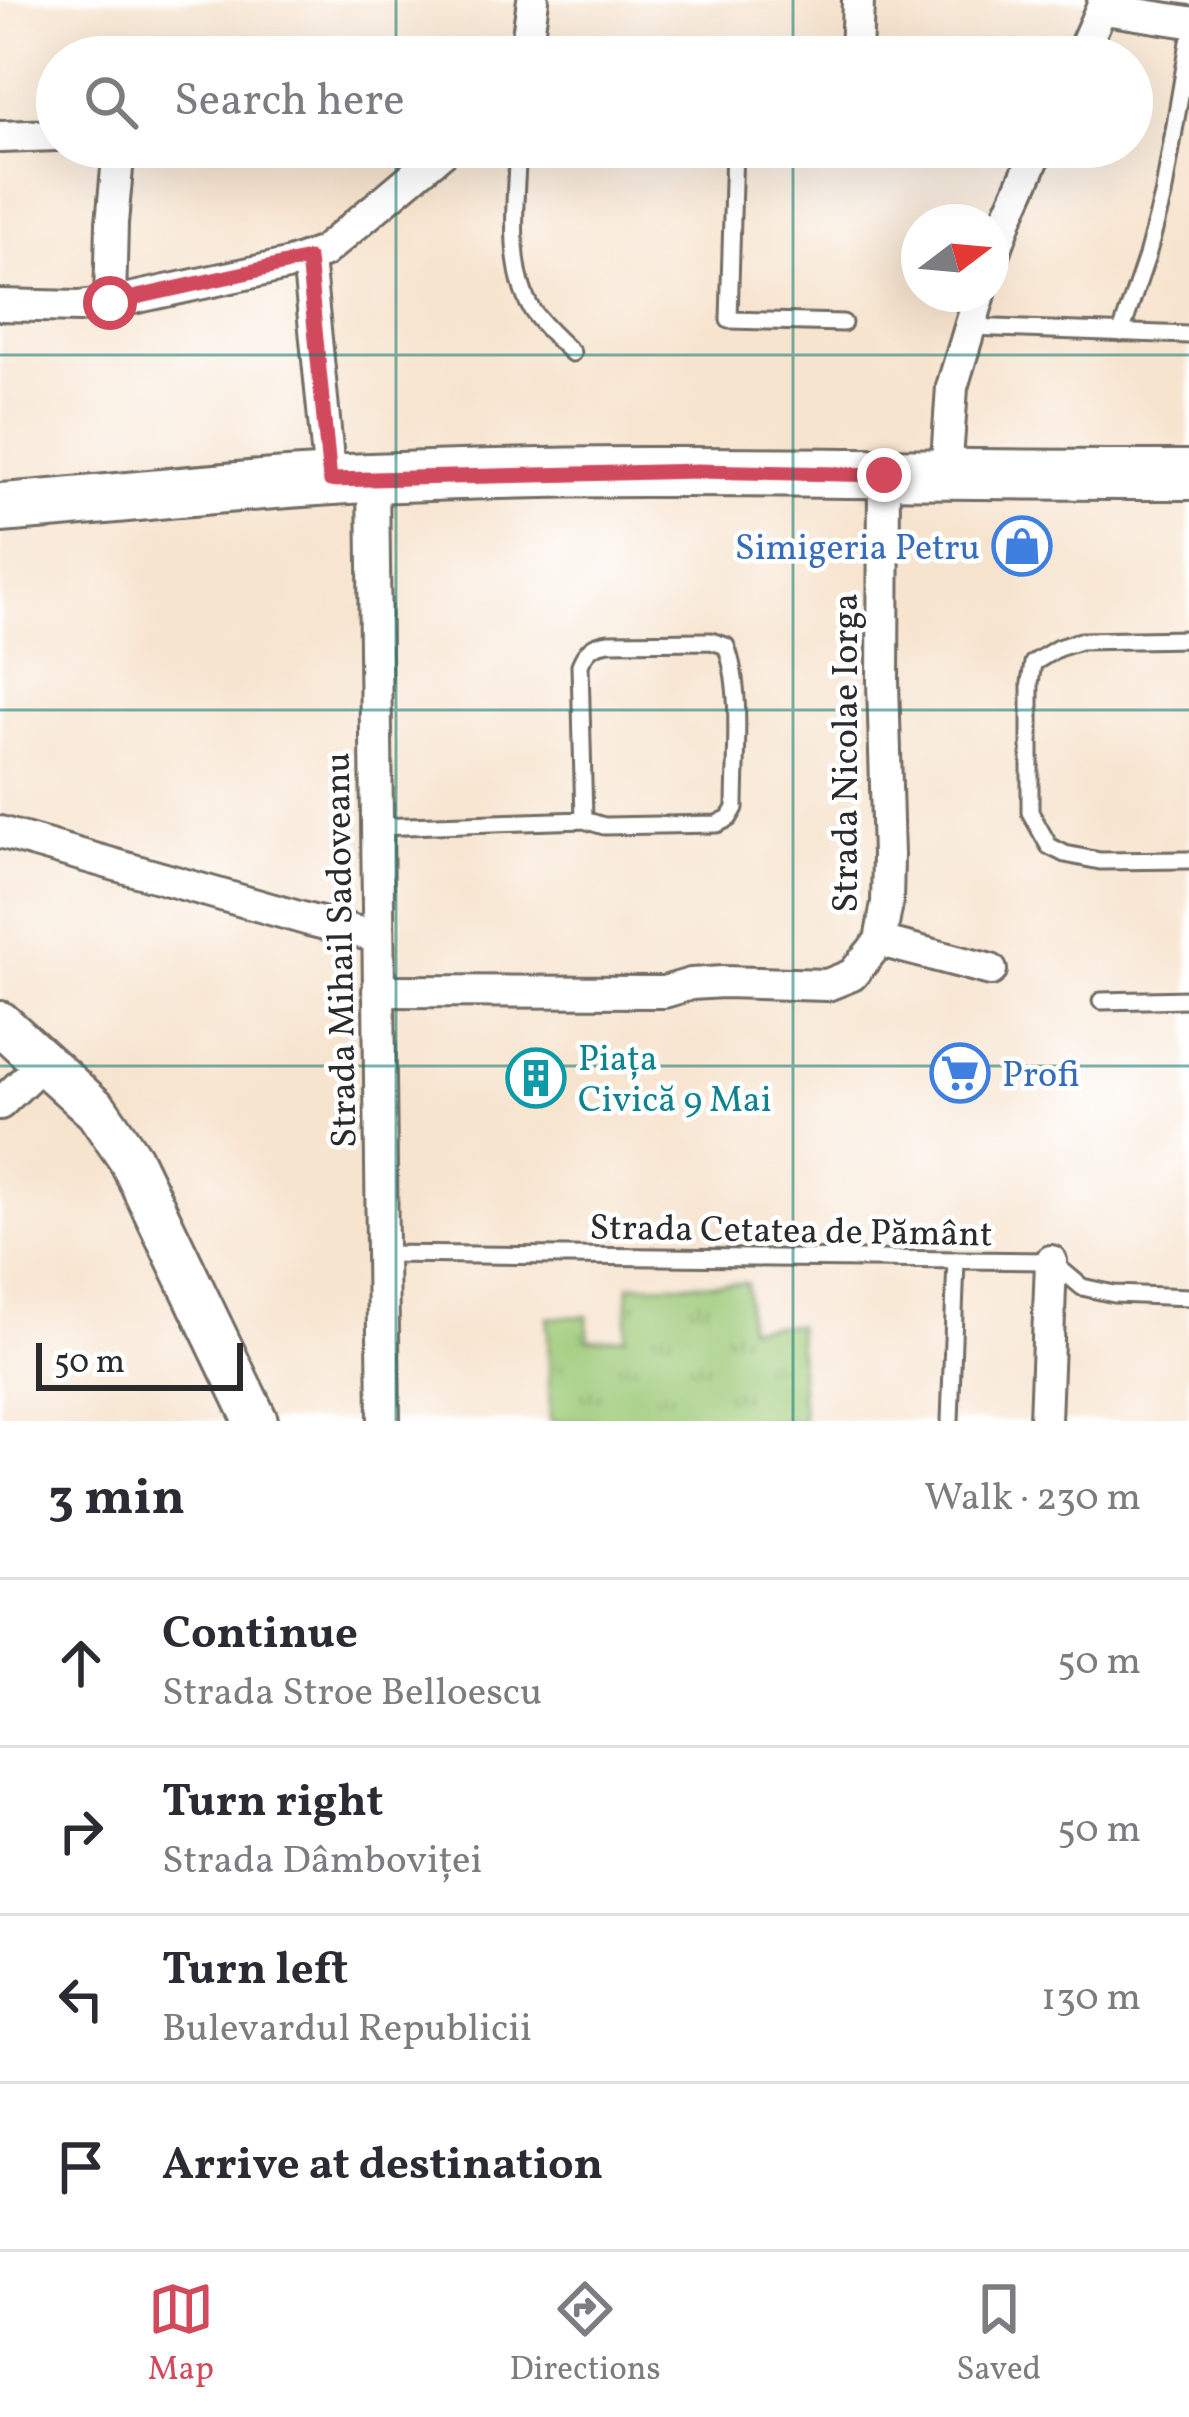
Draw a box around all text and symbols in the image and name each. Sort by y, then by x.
search box [36,36,1153,168]
icon: search [78,69,144,135]
text: Search here [174,71,405,134]
north arrow [901,204,1009,312]
route start [83,276,137,330]
route end [857,448,911,502]
shop icon: Simigeria Petru [991,515,1053,577]
place label: Simigeria Petru [735,525,980,575]
street label: Strada Nicolae Iorga [823,593,873,913]
street label: Strada Mihail Sadoveanu [315,752,371,1148]
place label: Piața Civică 9 Mai [578,1036,772,1127]
supermarket icon: Profi [929,1042,991,1104]
building icon: Piața Civică 9 Mai [505,1047,567,1109]
place label: Profi [1002,1052,1080,1102]
street label: Strada Cetatea de Pământ [589,1204,993,1262]
scale bar [36,1337,243,1390]
text: 50 m [54,1341,125,1387]
text: 3 min [48,1464,185,1535]
text: Walk · 230 m [924,1472,1141,1526]
text: Continue [162,1604,358,1667]
icon: ahead [48,1630,114,1696]
text: 50 m [1057,1636,1141,1690]
text: Strada Stroe Belloescu [162,1667,542,1721]
text: Turn right [162,1772,383,1835]
icon: right [48,1798,114,1864]
text: 50 m [1057,1804,1141,1858]
text: Strada Dâmboviței [162,1835,482,1889]
text: Turn left [162,1940,348,2003]
icon: left [48,1966,114,2032]
text: 130 m [1041,1972,1141,2026]
text: Bulevardul Republicii [162,2003,532,2057]
icon: arrive [48,2134,114,2200]
text: Arrive at destination [162,2135,603,2198]
tab: Map [148,2276,214,2394]
tab: Directions [509,2276,661,2394]
tab: Saved [956,2276,1041,2394]

